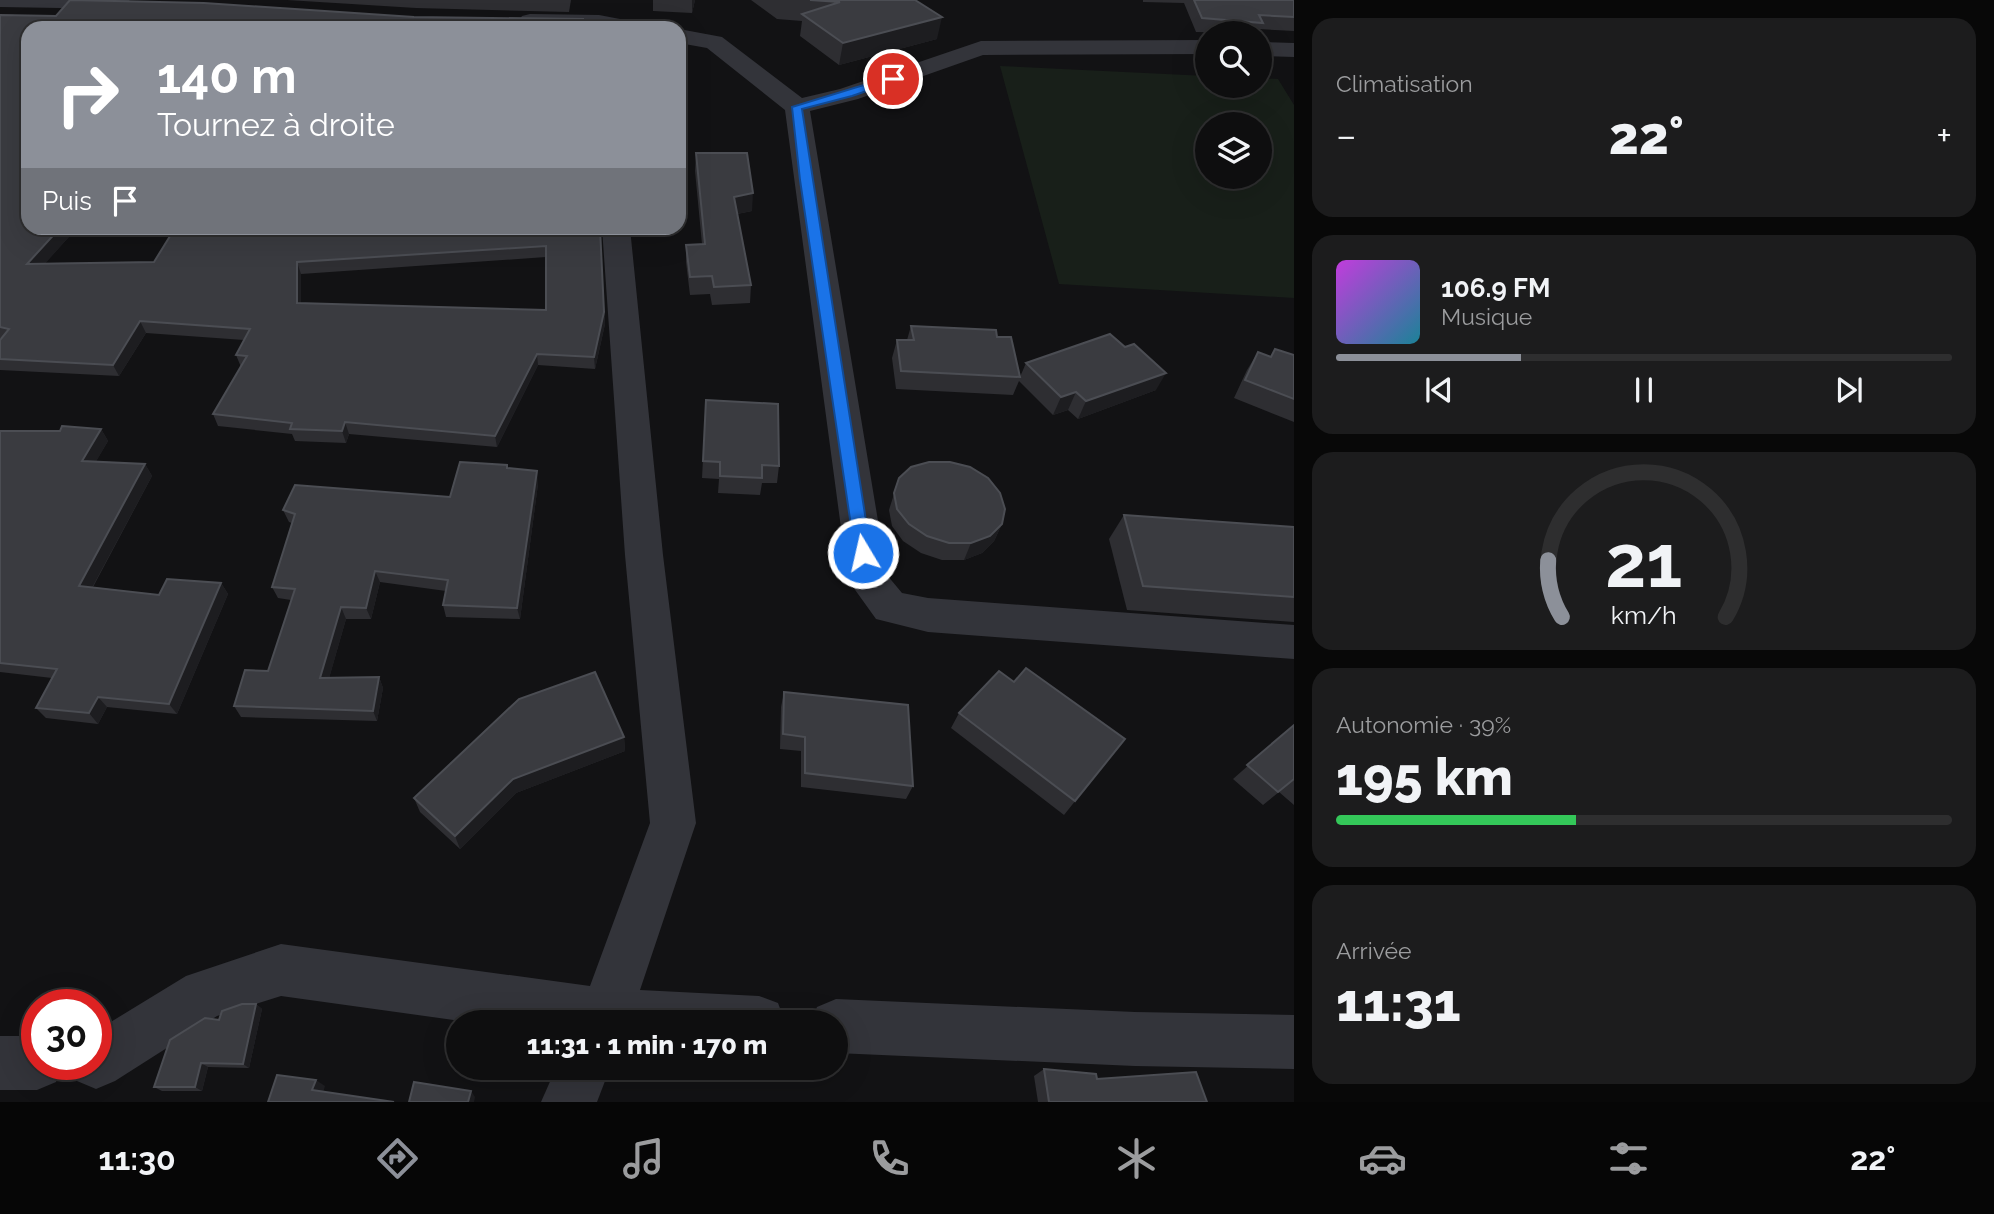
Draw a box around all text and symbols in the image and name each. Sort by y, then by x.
map controls [1195,21,1272,189]
button: search [1195,21,1272,98]
text: 140 m [157,47,297,104]
icon: right [42,49,133,140]
pin [863,49,923,109]
icon: arrive [874,60,912,98]
text: Climatisation [1336,70,1473,97]
text: 22° [1609,105,1684,166]
text: Tournez à droite [157,106,395,143]
button: layers [1195,112,1272,189]
text: − [1336,113,1356,158]
text: + [1936,113,1952,158]
icon: arrive [106,182,144,220]
text: Puis [42,186,92,216]
text: 106.9 FM [1441,273,1550,303]
text: Musique [1441,303,1532,330]
icon: previous [1420,371,1458,409]
icon: pause [1625,371,1663,409]
icon: next [1830,371,1868,409]
position arrow [826,516,900,590]
text: 21 [1605,519,1683,604]
text: km/h [1611,600,1677,630]
text: Autonomie · 39% [1336,711,1511,738]
text: 195 km [1336,746,1513,807]
text: Arrivée [1336,937,1412,964]
text: 11:31 [1336,972,1461,1033]
speed limit sign: 30 [21,989,112,1080]
text: 11:31 · 1 min · 170 m [527,1030,767,1060]
icon: directions [373,1134,422,1183]
icon: music [619,1134,668,1183]
icon: phone [865,1134,914,1183]
icon: climate [1112,1134,1161,1183]
icon: car [1358,1134,1407,1183]
icon: filters [1604,1134,1653,1183]
text: 11:30 [99,1140,176,1177]
text: 22° [1850,1140,1895,1177]

